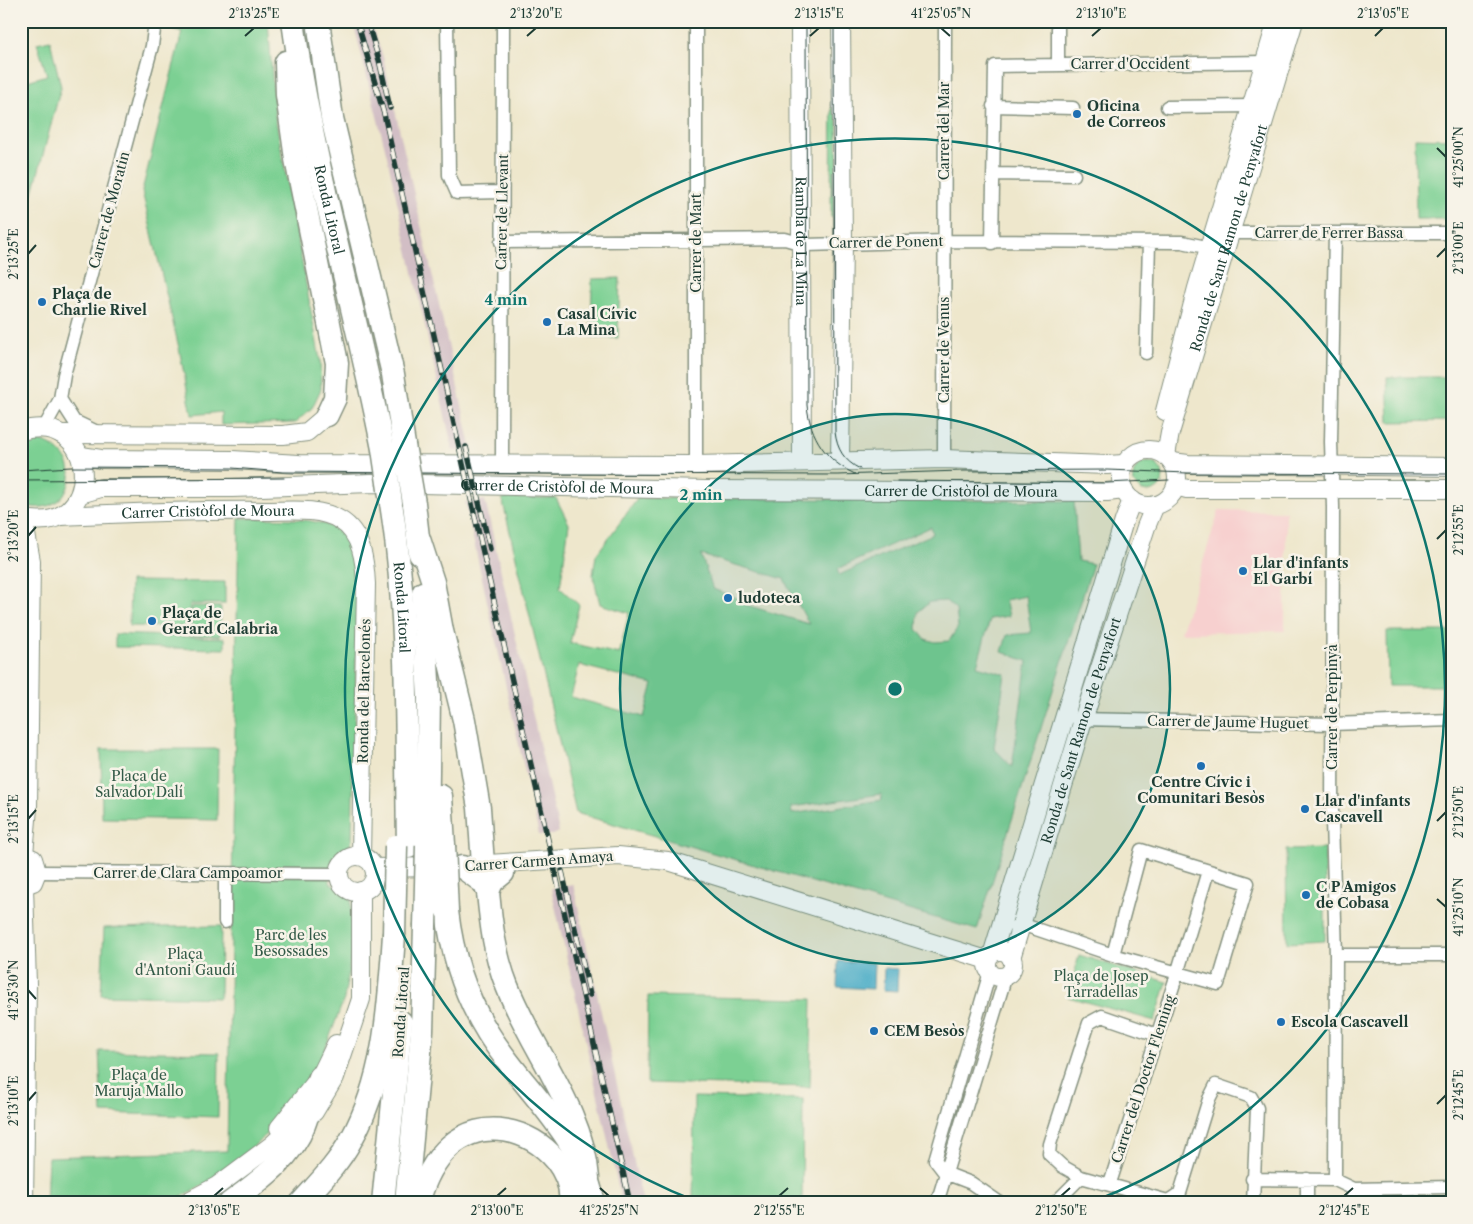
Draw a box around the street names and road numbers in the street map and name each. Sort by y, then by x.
street label: Carrer d'Occident [1070,55,1190,73]
street label: Carrer del Mar [935,82,953,180]
street label: Ronda de Sant Ramon de Penyafort [1186,122,1271,354]
street label: Carrer de Moratin [85,149,133,271]
street label: Carrer de Llevant [492,154,512,270]
street label: Ronda Litoral [310,163,348,256]
street label: Rambla de La Mina [792,176,810,306]
street label: Carrer de Mart [687,193,705,293]
street label: Carrer de Ferrer Bassa [1255,224,1404,242]
street label: Carrer de Ponent [828,232,944,252]
street label: Carrer de Venus [935,297,953,403]
street label: Carrer de Cristòfol de Moura [460,476,654,498]
street label: Carrer de Cristòfol de Moura [864,482,1058,501]
street label: Carrer Cristòfol de Moura [121,501,295,522]
street label: Ronda Litoral [390,561,414,653]
street label: Ronda de Sant Ramon de Penyafort [1037,615,1125,846]
street label: Ronda del Barcelonés [354,618,374,764]
street label: Carrer de Perpinyà [1323,643,1341,770]
street label: Carrer de Jaume Huguet [1147,712,1309,732]
street label: Carrer Carmen Amaya [464,847,615,875]
street label: Carrer de Clara Campoamor [93,864,283,882]
street label: Ronda Litoral [389,966,413,1058]
street label: Carrer del Doctor Fleming [1107,992,1179,1165]

